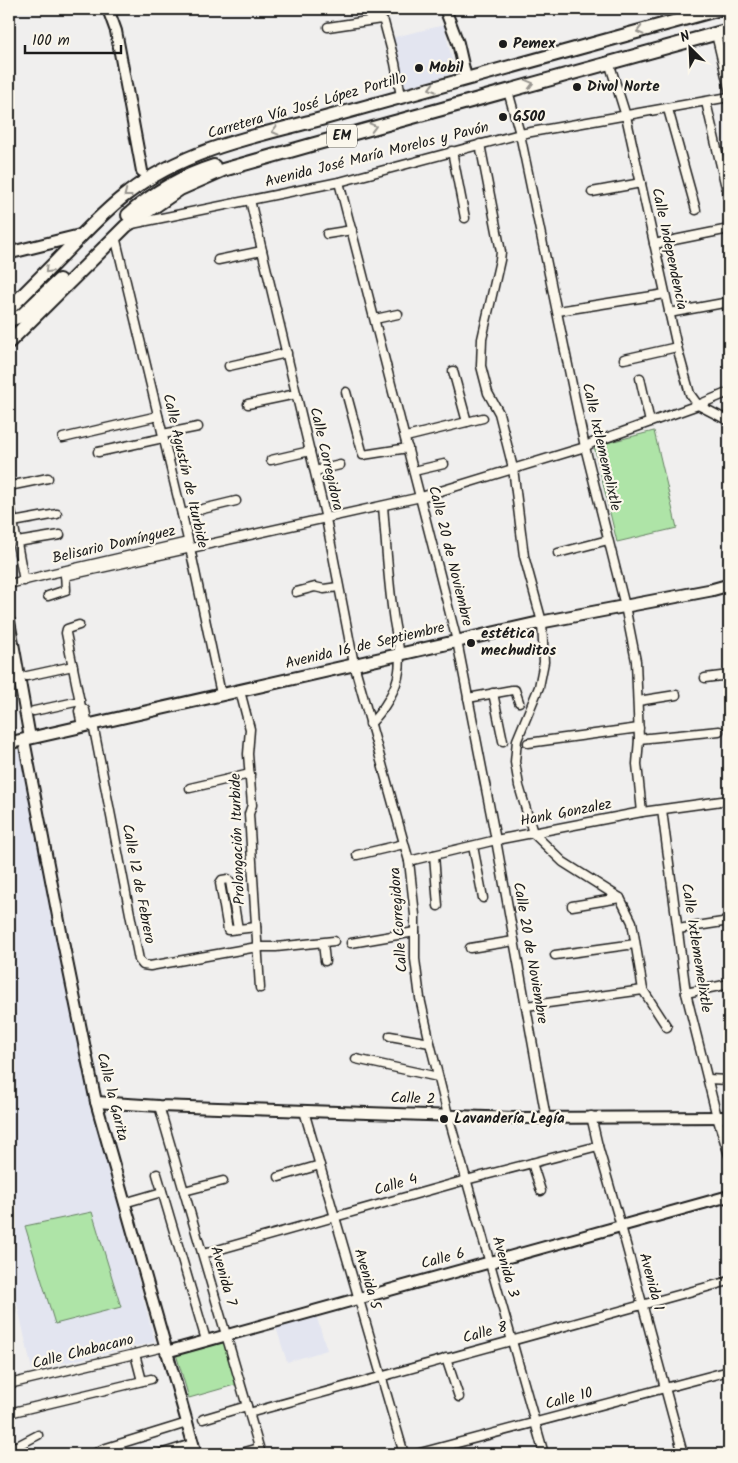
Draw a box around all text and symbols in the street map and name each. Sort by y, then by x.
scale bar [25,22,121,54]
north arrow [666,22,716,72]
one-way arrow [635,25,644,36]
text: N [677,25,694,49]
text: 100 m [32,29,70,53]
place label: Pemex [513,32,556,56]
marker: Pemex [497,38,509,50]
place label: Mobil [429,56,464,80]
marker: Mobil [413,62,425,74]
street label: Carretera Vía José López Portillo [205,66,409,146]
place label: Divol Norte [587,75,660,99]
one-way arrow [525,80,534,90]
marker: Divol Norte [571,81,583,93]
one-way arrow [428,82,437,93]
place label: G500 [513,105,545,129]
marker: G500 [497,111,509,123]
street label: Avenida José María Morelos y Pavón [262,116,492,194]
one-way arrow [369,123,377,133]
road number: EM [327,124,357,148]
one-way arrow [272,125,280,135]
street label: Calle Independencia [644,186,694,312]
one-way arrow [124,188,133,196]
one-way arrow [45,264,54,273]
street label: Calle Ixtlememelixtle [575,381,627,514]
street label: Calle Agustín de Iturbide [156,391,215,551]
street label: Calle Corregidora [302,405,350,513]
street label: Calle 20 de Noviembre [421,483,479,629]
street label: Belisario Domínguez [50,519,178,571]
street label: Avenida 16 de Septiembre [283,616,447,676]
place label: estética mechuditos [481,622,556,663]
marker: estética mechuditos [465,637,477,649]
street label: Prolongación Iturbide [224,772,252,905]
street label: Hank Gonzalez [518,792,614,834]
street label: Calle 12 de Febrero [115,822,161,946]
street label: Calle Corregidora [383,867,415,973]
street label: Calle 20 de Noviembre [506,880,554,1026]
street label: Calle Ixtlememelixtle [674,882,718,1015]
street label: Calle la Garita [89,1050,135,1144]
street label: Calle 2 [390,1086,436,1112]
place label: Lavandería Legía [454,1107,565,1131]
marker: Lavandería Legía [438,1113,450,1125]
street label: Calle 4 [371,1167,421,1203]
street label: Avenida 3 [485,1233,525,1301]
street label: Calle 6 [418,1242,468,1276]
street label: Avenida 7 [203,1243,243,1310]
street label: Avenida 5 [347,1246,387,1313]
street label: Avenida 1 [632,1250,670,1314]
street label: Calle 8 [460,1315,511,1350]
street label: Calle Chabacano [30,1328,136,1376]
street label: Calle 10 [543,1381,596,1417]

